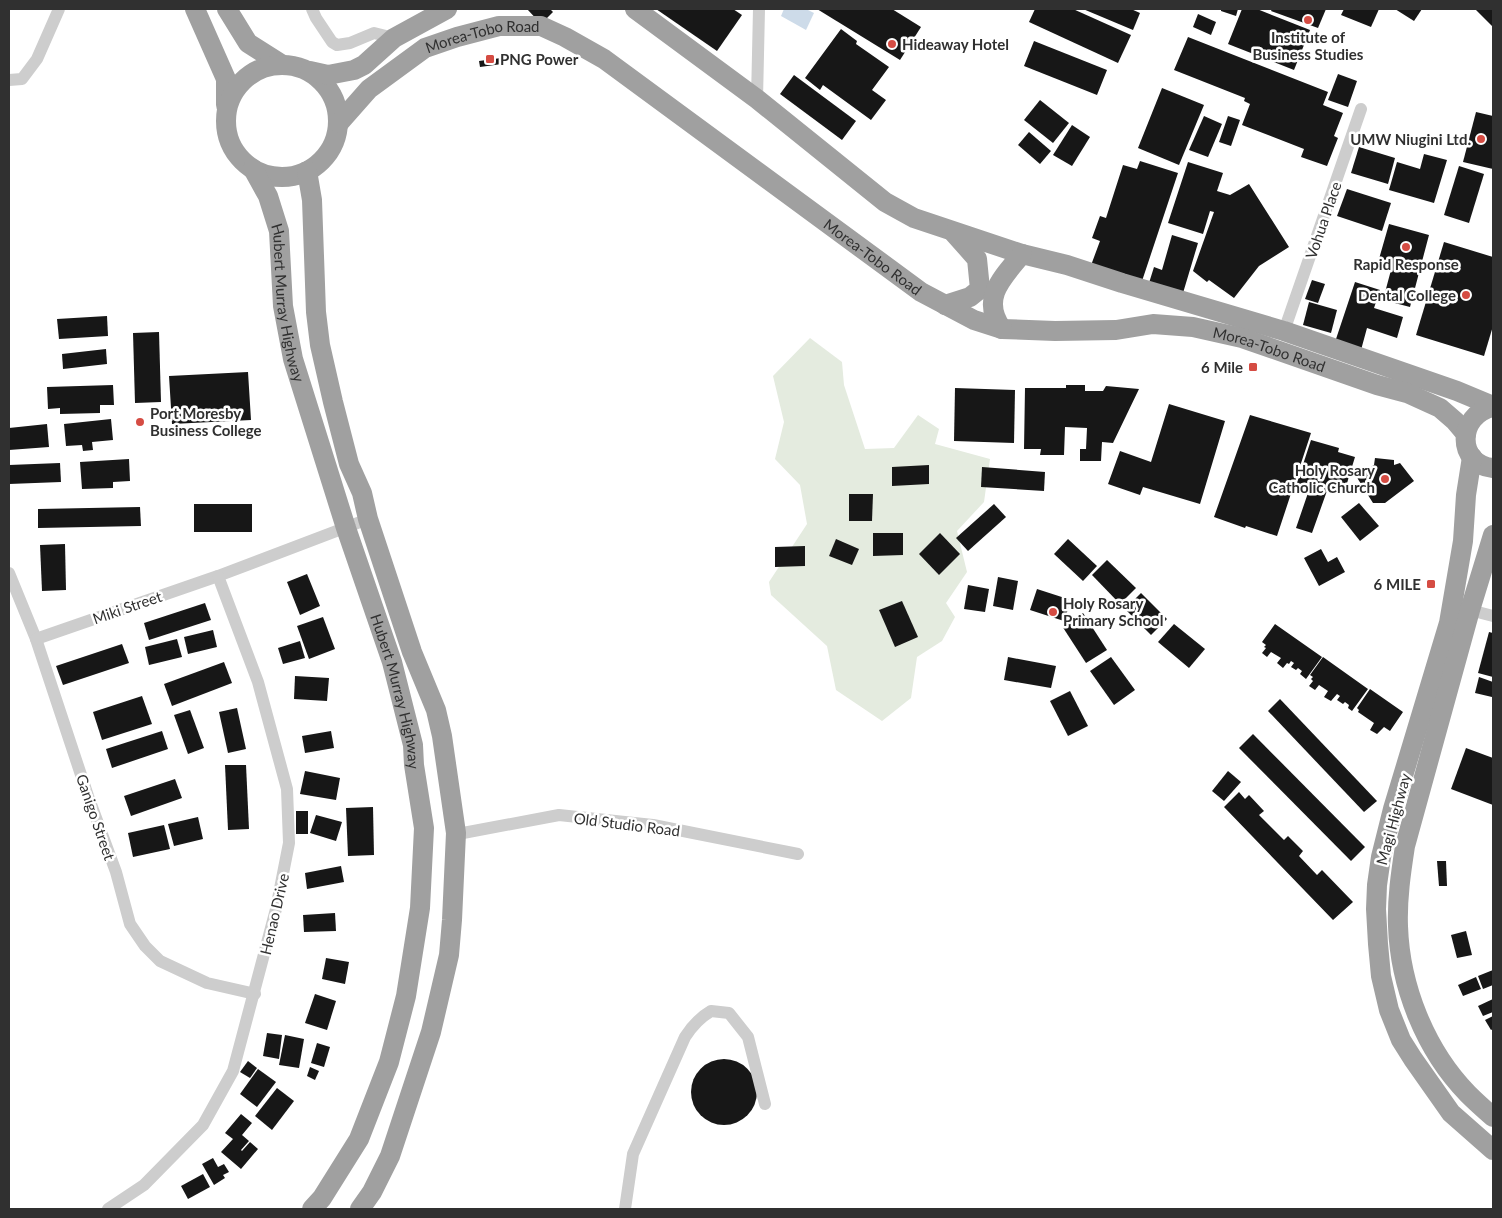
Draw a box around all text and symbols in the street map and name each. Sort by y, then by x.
marker: Institute of Business Studies [1302,14,1314,26]
street label: Morea-Tobo Road [423,16,540,56]
place label: Institute of Business Studies [1253,28,1364,63]
place label: Hideaway Hotel [902,35,1009,53]
marker: Hideaway Hotel [886,38,898,50]
place label: PNG Power [500,50,579,68]
marker: PNG Power [484,53,496,65]
place label: UMW Niugini Ltd. [1350,130,1471,148]
marker: UMW Niugini Ltd. [1475,133,1487,145]
street label: Vohua Place [1301,179,1345,261]
street label: Morea-Tobo Road [820,215,925,299]
street label: Hubert Murray Highway [268,221,309,384]
marker: Rapid Response [1400,241,1412,253]
place label: Rapid Response [1353,255,1459,273]
place label: Dental College [1358,286,1456,304]
marker: Dental College [1460,289,1472,301]
street label: Morea-Tobo Road [1211,323,1328,375]
place label: 6 Mile [1201,358,1243,376]
marker: 6 Mile [1247,361,1259,373]
place label: Port Moresby Business College [150,404,262,439]
marker: Port Moresby Business College [134,416,146,428]
place label: Holy Rosary Catholic Church [1269,461,1375,496]
marker: Holy Rosary Catholic Church [1379,473,1391,485]
place label: 6 MILE [1374,575,1421,593]
marker: 6 MILE [1425,578,1437,590]
street label: Miki Street [90,587,165,627]
place label: Holy Rosary Primary School [1063,594,1163,629]
marker: Holy Rosary Primary School [1047,606,1059,618]
street label: Hubert Murray Highway [367,611,424,771]
street label: Magi Highway [1372,771,1414,867]
street label: Ganigo Street [73,772,119,863]
street label: Old Studio Road [573,809,681,839]
street label: Henao Drive [256,871,292,956]

